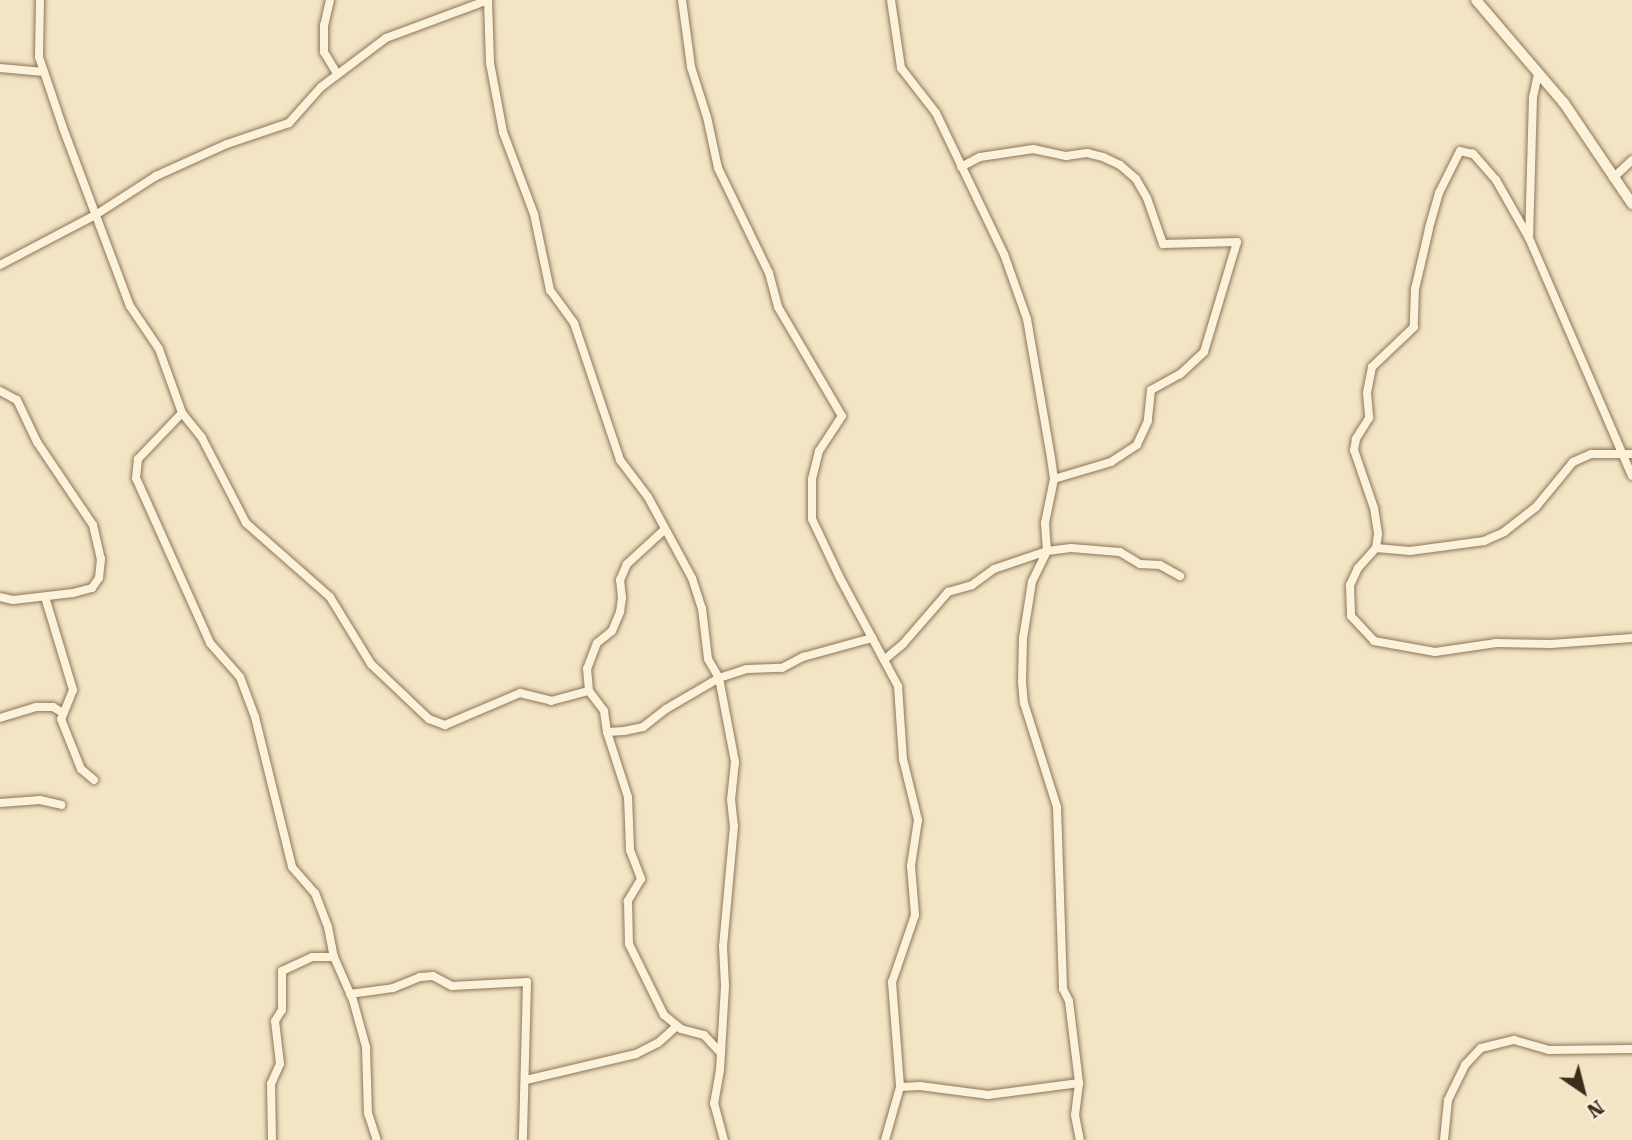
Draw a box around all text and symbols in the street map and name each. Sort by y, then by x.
north arrow [1548,1056,1618,1126]
text: N [1583,1095,1608,1122]

